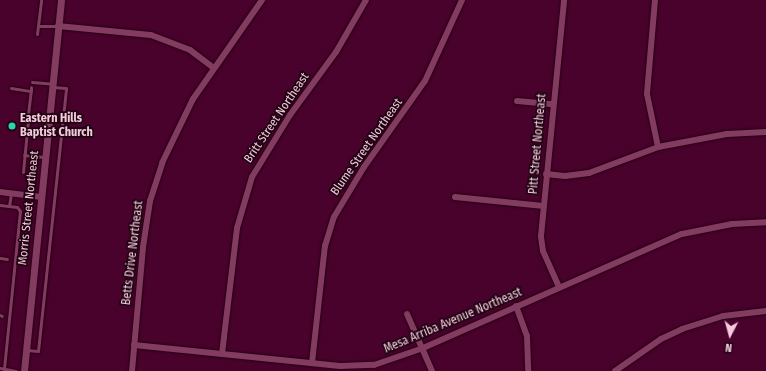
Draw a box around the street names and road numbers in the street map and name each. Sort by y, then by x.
street label: Britt Street Northeast [242,70,312,166]
street label: Pitt Street Northeast [526,93,550,195]
street label: Blume Street Northeast [328,96,406,198]
street label: Morris Street Northeast [16,150,42,266]
street label: Betts Drive Northeast [119,200,147,306]
street label: Mesa Arriba Avenue Northeast [382,285,524,357]

